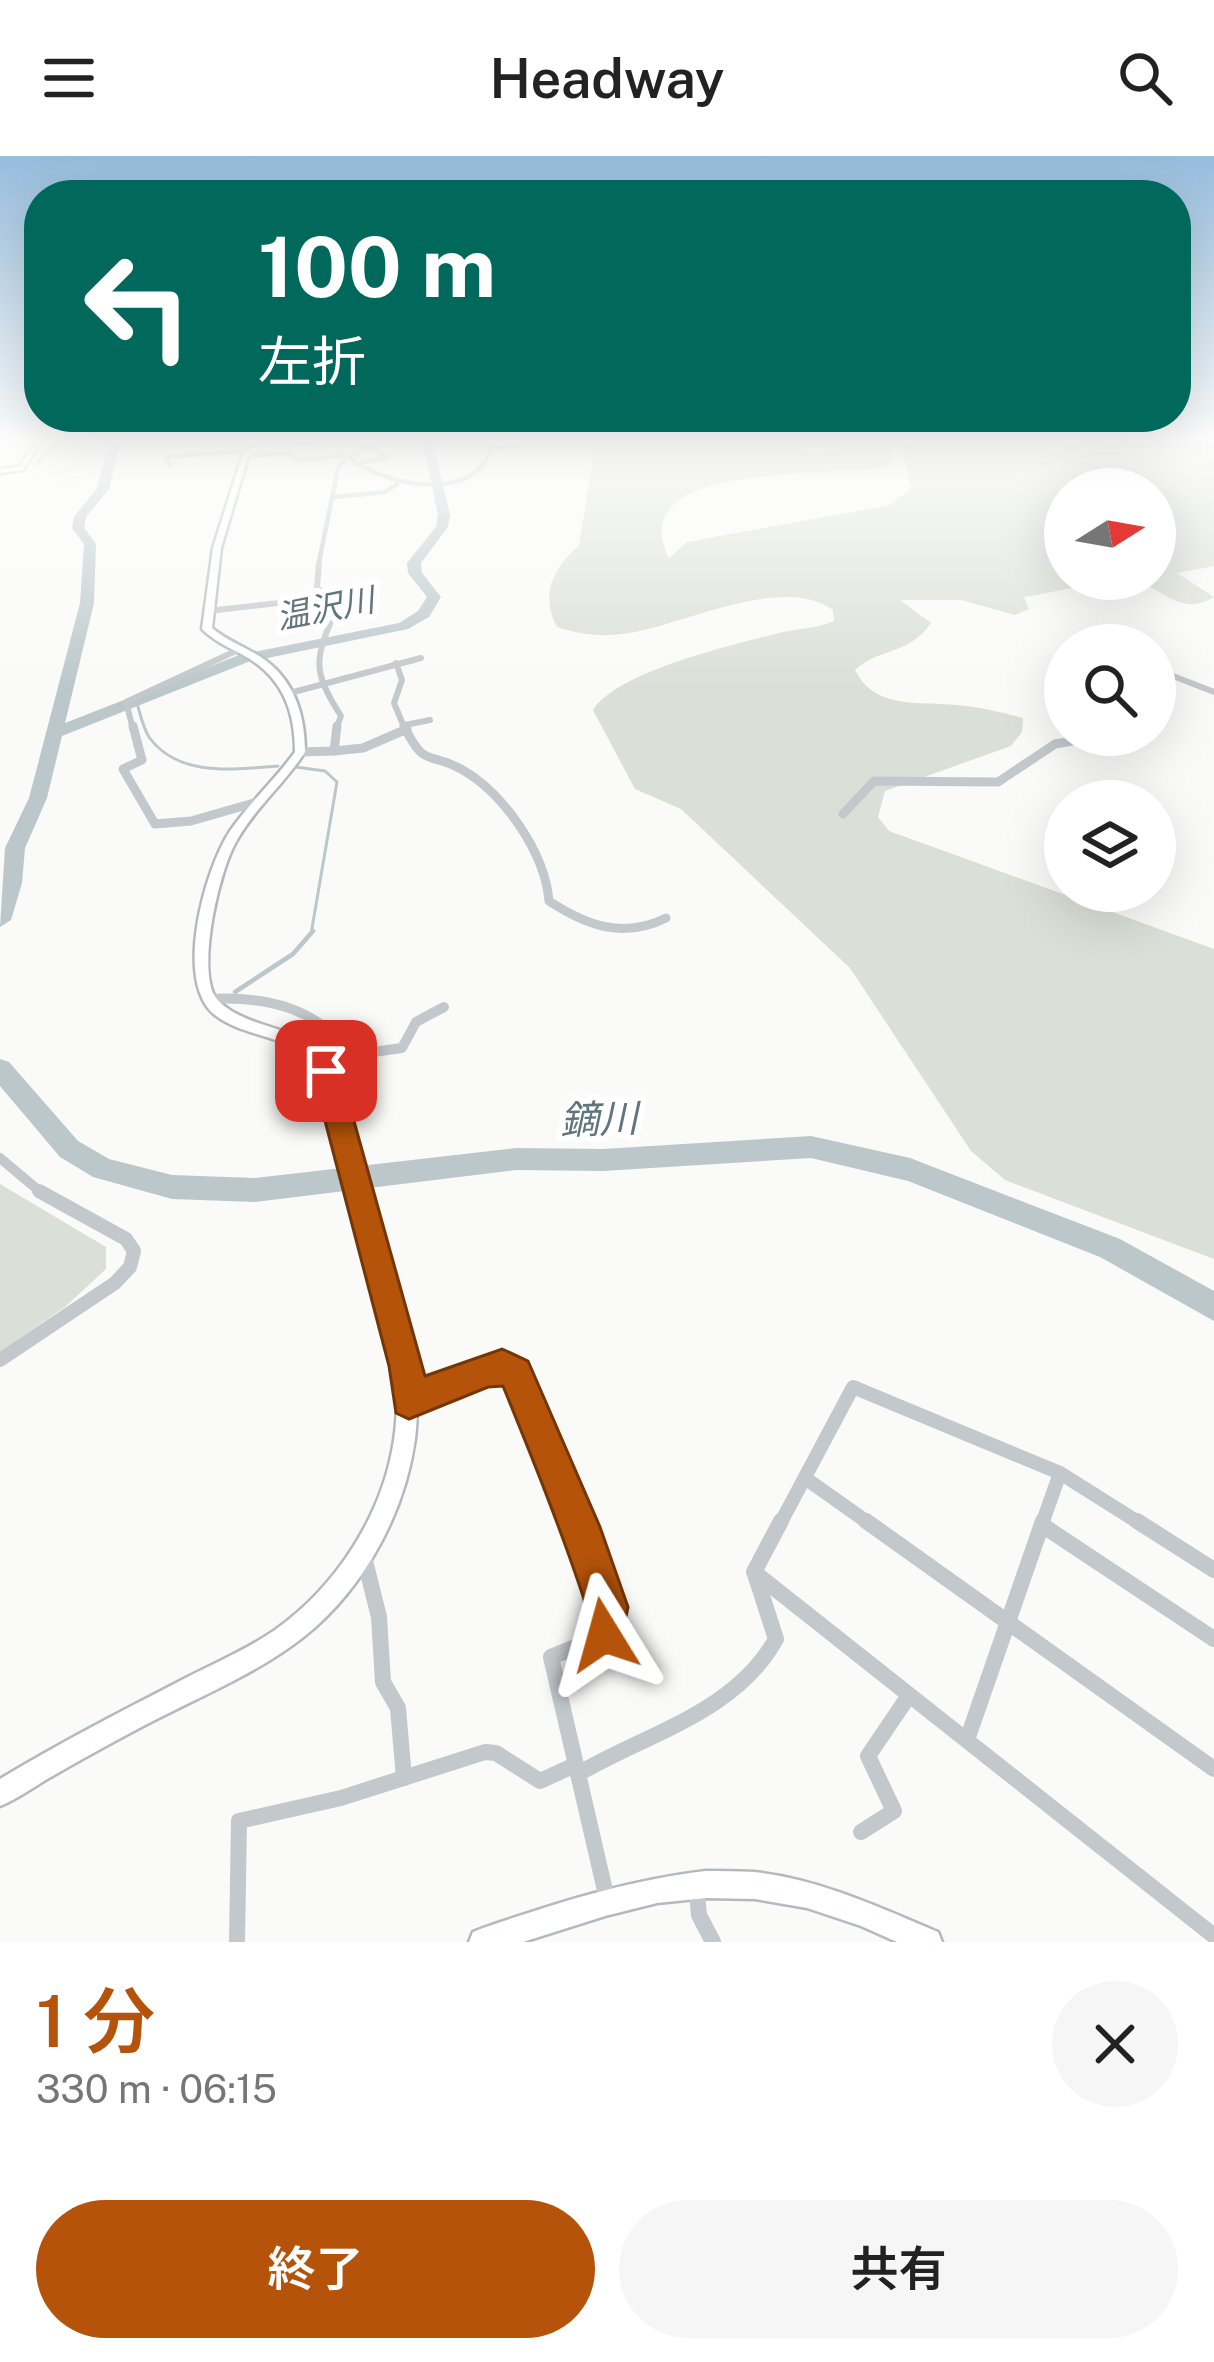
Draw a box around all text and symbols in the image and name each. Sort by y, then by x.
icon: menu [36,45,102,111]
icon: search [1112,45,1178,111]
text: Headway [490,47,724,110]
text: 100 m [258,217,496,316]
icon: left [60,228,216,384]
text: 左折 [258,330,366,393]
north arrow [1044,468,1176,600]
map controls [1044,468,1176,912]
water label: 温沢川 [273,579,380,636]
button: search [1044,624,1176,756]
button: layers [1044,780,1176,912]
pin [275,1020,377,1122]
icon: arrive [293,1038,359,1104]
water label: 鏑川 [559,1095,643,1143]
position arrow [541,1572,667,1698]
text: 1 分 [36,1979,155,2063]
button: close [1052,1981,1178,2107]
text: 330 m · 06:15 [36,2066,277,2112]
button: 終了 [36,2200,595,2338]
button: 共有 [619,2200,1178,2338]

